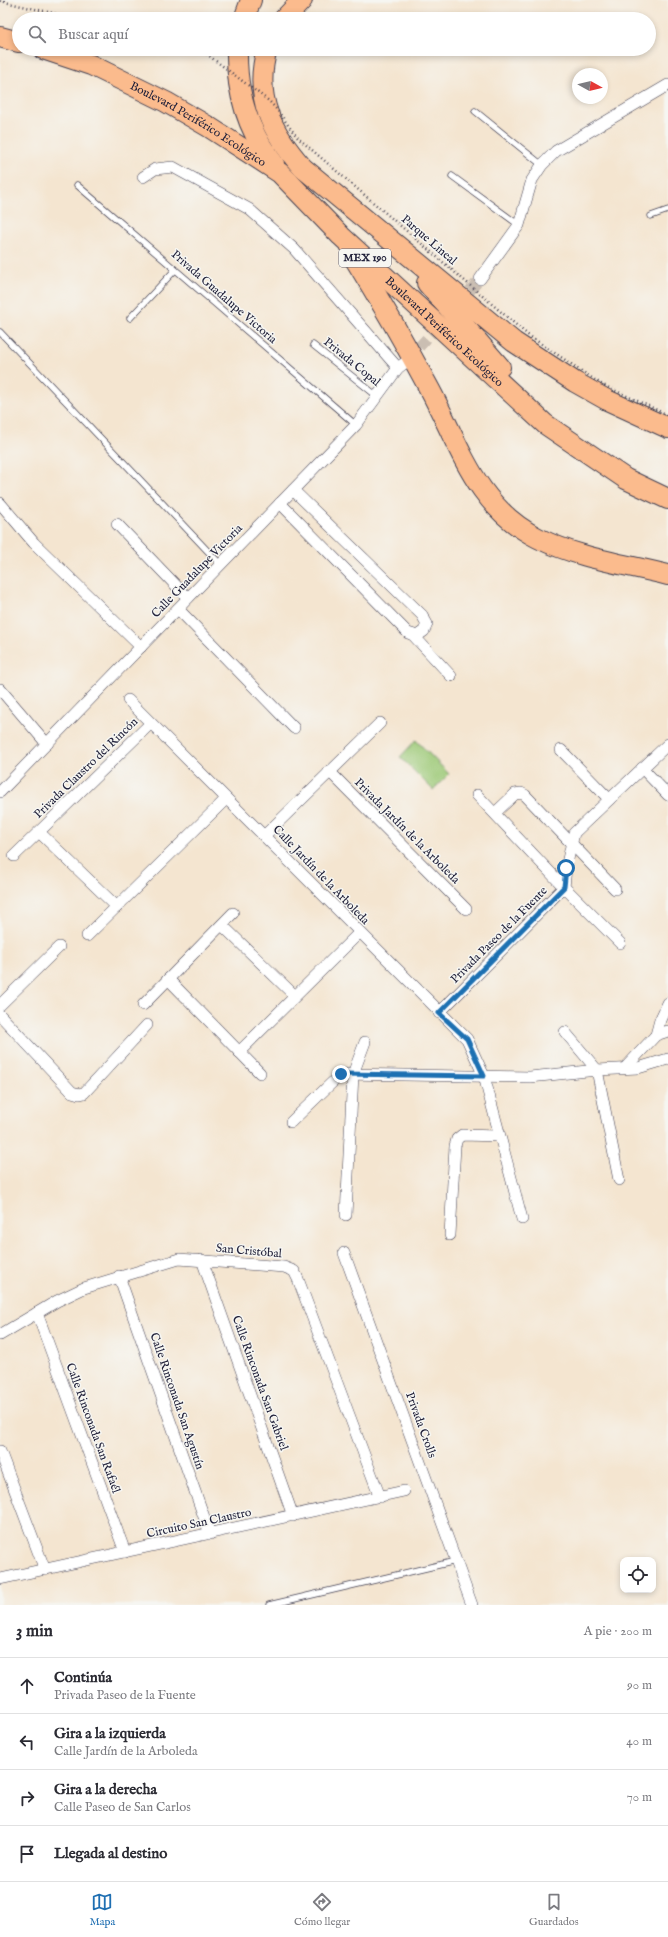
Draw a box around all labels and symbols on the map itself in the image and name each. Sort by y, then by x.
north arrow [572,68,608,104]
street label: Boulevard Periférico Ecológico [128,78,270,170]
street label: Parque Lineal [397,212,460,269]
street label: Privada Guadalupe Victoria [167,247,281,348]
road number: MEX 190 [339,249,391,267]
street label: Boulevard Periférico Ecológico [382,273,507,390]
street label: Privada Copal [320,334,384,391]
street label: Calle Guadalupe Victoria [148,520,247,622]
street label: Privada Claustro del Rincón [31,714,142,822]
street label: Privada Jardín de la Arboleda [350,775,464,888]
street label: Calle Jardín de la Arboleda [269,822,373,929]
route start [557,859,575,877]
street label: Privada Paseo de la Fuente [447,883,551,987]
route end [332,1065,350,1083]
street label: San Cristóbal [215,1241,283,1261]
street label: Calle Rinconada San Gabriel [229,1314,292,1453]
street label: Calle Rinconada San Agustín [147,1331,208,1472]
street label: Calle Rinconada San Rafaél [62,1361,124,1496]
street label: Privada Crolls [402,1390,440,1460]
street label: Circuito San Claustro [145,1504,253,1541]

